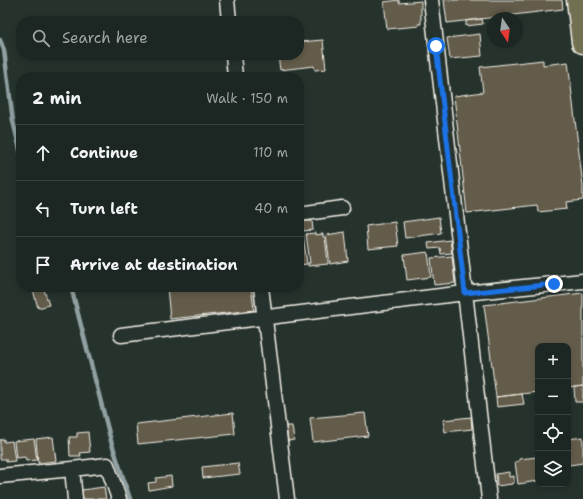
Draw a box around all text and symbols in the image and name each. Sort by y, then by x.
north arrow [487,12,523,48]
search box [16,16,304,60]
icon: search [30,27,52,49]
text: Search here [62,28,148,48]
route start [427,37,445,55]
text: 2 min [32,87,82,109]
text: Walk · 150 m [206,90,288,107]
icon: ahead [32,142,54,164]
text: Continue [70,143,138,163]
text: 110 m [253,144,288,161]
icon: left [32,198,54,220]
text: Turn left [70,199,138,219]
text: 40 m [254,200,288,217]
icon: arrive [32,254,54,276]
text: Arrive at destination [70,255,238,275]
route end [545,275,563,293]
map controls [535,343,571,487]
button: + [535,343,571,379]
button: − [535,379,571,415]
button: locate [535,415,571,451]
button: layers [535,451,571,487]

